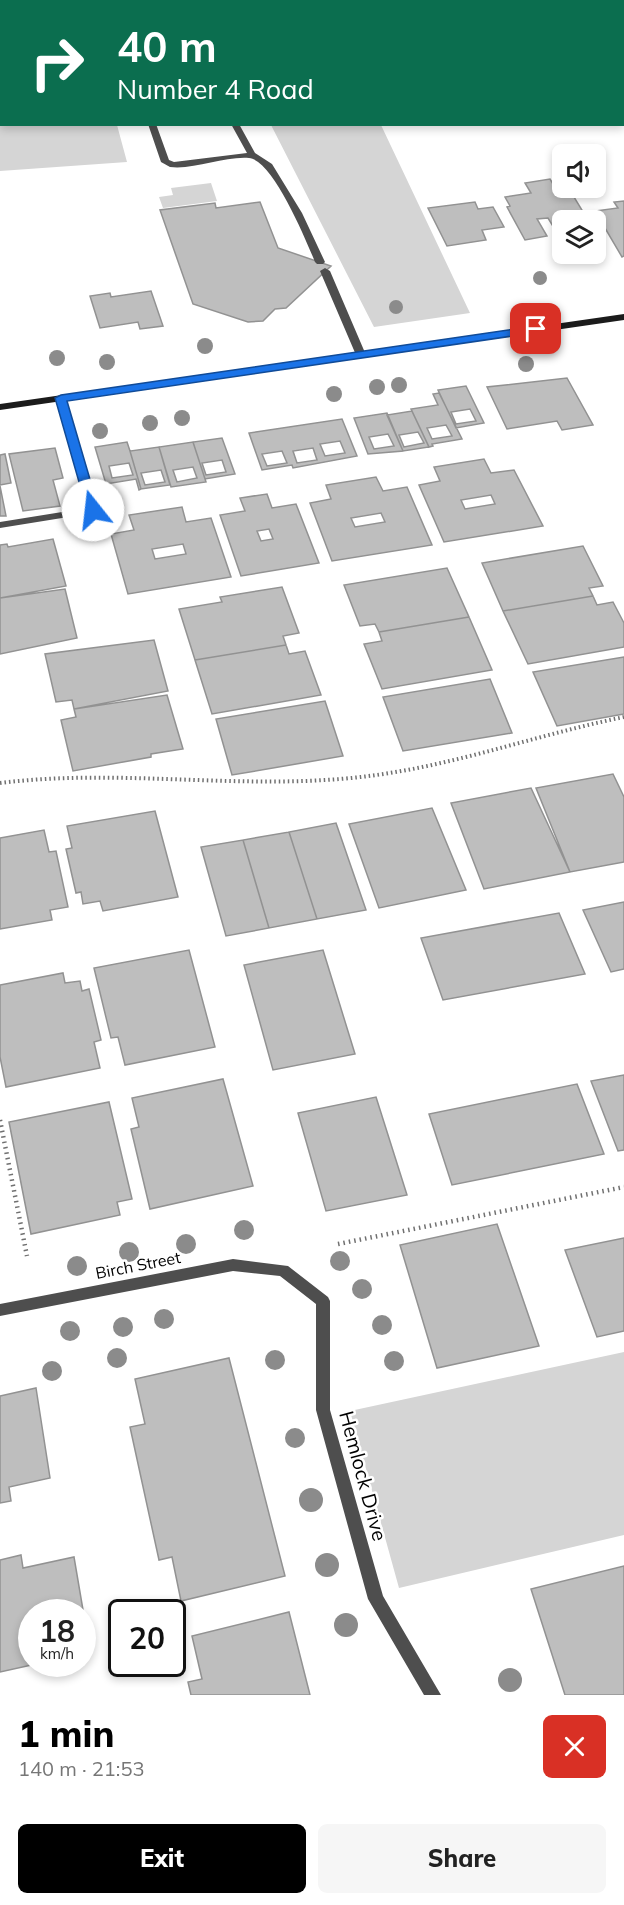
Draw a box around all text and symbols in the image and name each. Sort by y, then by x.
text: 40 m [117,20,217,73]
icon: right [18,24,96,102]
text: Number 4 Road [117,72,314,106]
map controls [552,144,606,264]
button: sound [552,144,606,198]
button: layers [552,210,606,264]
pin [510,303,561,354]
icon: arrive [519,312,552,345]
position arrow [61,478,125,542]
street label: Birch Street [94,1247,183,1283]
street label: Hemlock Drive [334,1408,393,1544]
speed limit sign: 20 [108,1599,186,1677]
text: 18 [39,1612,75,1650]
text: km/h [40,1644,74,1663]
text: 1 min [18,1711,114,1756]
button: close [543,1715,606,1778]
text: 140 m · 21:53 [18,1756,144,1781]
button: Exit [18,1824,306,1893]
button: Share [318,1824,606,1893]

